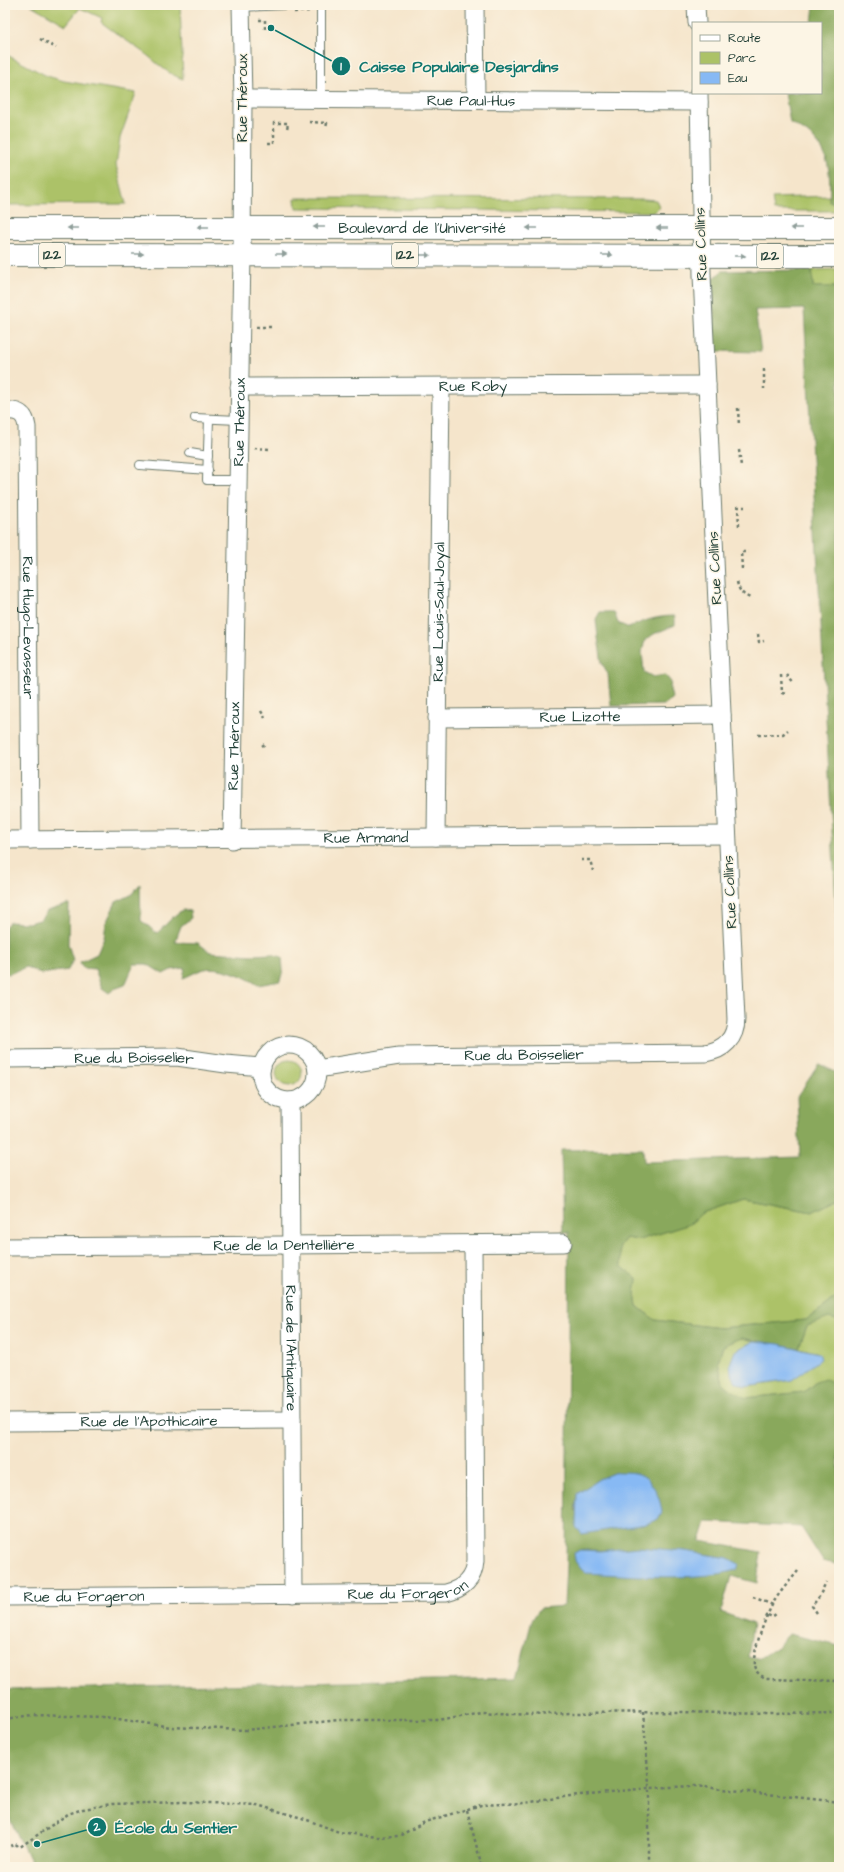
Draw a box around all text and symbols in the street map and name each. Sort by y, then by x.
legend [692,22,822,94]
text: Route [728,30,761,47]
text: Parc [728,50,756,67]
callout: Caisse Populaire Desjardins [331,52,567,80]
street label: Rue Théroux [232,53,253,142]
text: Caisse Populaire Desjardins [359,56,559,78]
text: 1 [340,58,342,75]
text: Eau [728,70,747,87]
street label: Rue Paul-Hus [427,90,516,111]
street label: Rue Collins [689,206,713,281]
street label: Boulevard de l'Université [338,218,506,239]
one-way arrow [196,224,209,230]
one-way arrow [312,224,325,230]
one-way arrow [66,225,79,231]
one-way arrow [525,225,538,231]
one-way arrow [655,225,668,231]
one-way arrow [789,225,802,231]
road number: 122 [39,243,65,267]
road number: 122 [392,243,418,267]
road number: 122 [757,244,783,268]
one-way arrow [132,251,145,257]
one-way arrow [275,251,288,257]
one-way arrow [419,252,432,258]
one-way arrow [601,252,614,258]
one-way arrow [734,253,747,259]
street label: Rue Roby [439,375,507,397]
street label: Rue Théroux [228,377,250,467]
street label: Rue Collins [703,530,727,605]
street label: Rue Louis-Saul-Joyal [427,542,451,682]
street label: Rue Hugo-Levasseur [17,556,39,699]
street label: Rue Théroux [222,701,245,791]
street label: Rue Lizotte [539,706,621,727]
street label: Rue Armand [323,827,409,848]
street label: Rue Collins [718,854,742,929]
street label: Rue du Boisselier [464,1044,584,1066]
street label: Rue du Boisselier [74,1046,195,1070]
street label: Rue de la Dentellière [213,1234,355,1256]
street label: Rue de l'Antiquaire [281,1285,302,1411]
street label: Rue de l'Apothicaire [80,1410,218,1432]
street label: Rue du Forgeron [347,1574,473,1605]
street label: Rue du Forgeron [23,1585,145,1608]
callout: École du Sentier [87,1813,245,1841]
text: École du Sentier [115,1817,237,1839]
text: 2 [93,1819,101,1836]

